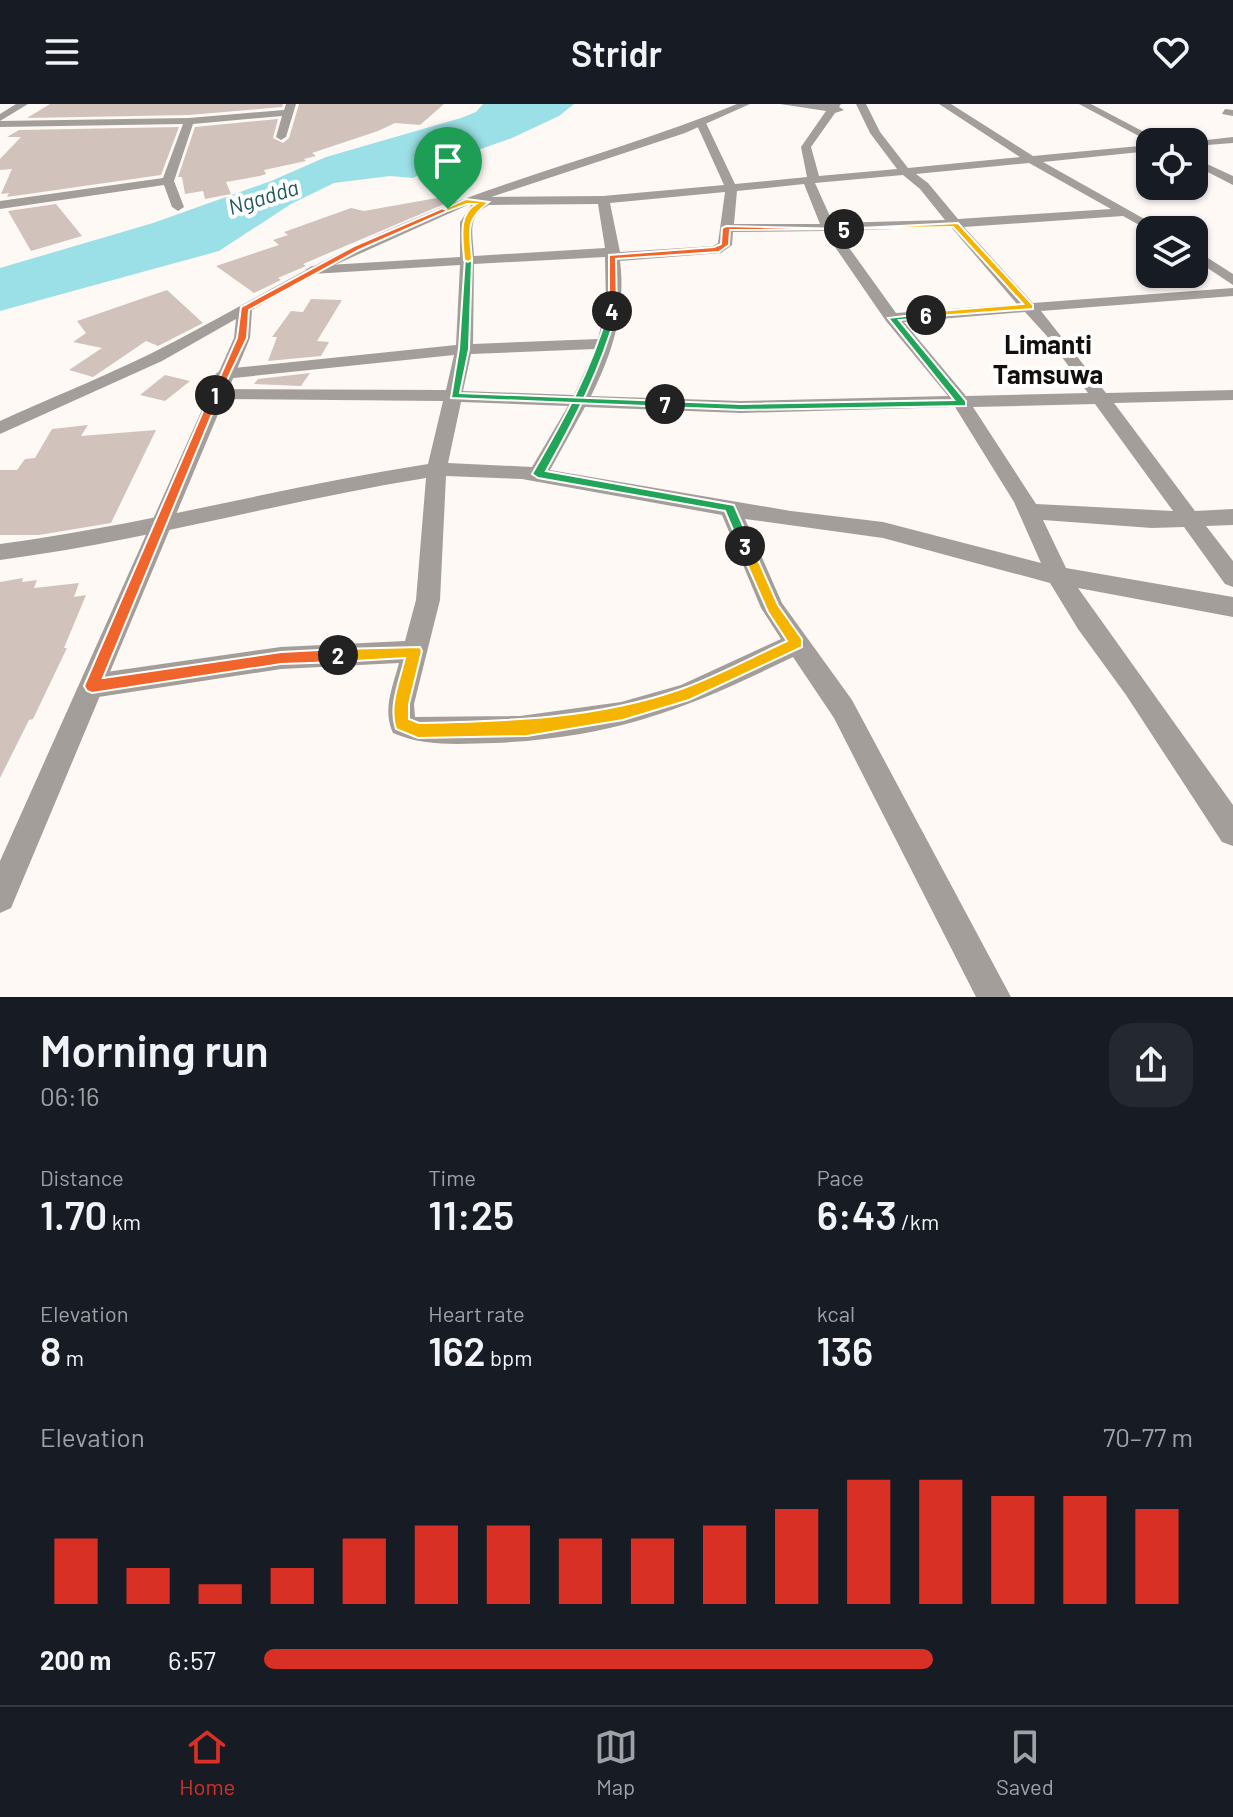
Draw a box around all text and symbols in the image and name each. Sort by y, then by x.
icon: menu [40,30,84,74]
icon: heart [1149,30,1193,74]
text: Stridr [571,31,662,74]
pin [414,127,482,209]
map controls [1136,128,1208,288]
button: locate [1136,128,1208,200]
icon: arrive [426,139,470,183]
water label: Ngadda [225,173,301,219]
pin: 5 [824,209,864,249]
text: 5 [838,216,850,242]
button: layers [1136,216,1208,288]
pin: 4 [592,291,632,331]
pin: 6 [906,295,946,335]
text: 4 [605,298,619,324]
text: 6 [920,302,932,328]
district label: Limanti Tamsuwa [993,328,1103,389]
pin: 1 [195,375,235,415]
text: 1 [211,382,219,408]
pin: 7 [645,384,685,424]
text: 7 [660,391,670,417]
pin: 3 [725,526,765,566]
text: 3 [739,533,751,559]
pin: 2 [318,635,358,675]
text: 2 [332,642,344,668]
text: Morning run [40,1023,269,1076]
button: share [1109,1023,1193,1107]
text: 06:16 [40,1080,99,1111]
text: Distance [40,1164,124,1190]
text: Time [428,1164,476,1190]
text: Pace [817,1164,864,1190]
text: 1.70 [40,1190,107,1238]
text: 11:25 [428,1190,514,1238]
text: 6:43 [817,1190,897,1238]
text: km [107,1208,141,1234]
text: /km [897,1208,939,1234]
text: Elevation [40,1300,129,1326]
text: Heart rate [428,1300,525,1326]
text: kcal [817,1300,855,1326]
text: 8 [40,1326,61,1374]
text: 162 [428,1326,486,1374]
text: 136 [817,1326,873,1374]
text: m [61,1344,84,1370]
text: bpm [486,1344,532,1370]
text: Elevation [40,1421,145,1452]
text: 70–77 m [1103,1421,1193,1452]
text: 200 m [40,1644,111,1675]
text: 6:57 [168,1644,216,1675]
tab: Home [179,1725,235,1799]
tab: Map [594,1725,638,1799]
tab: Saved [996,1725,1054,1799]

